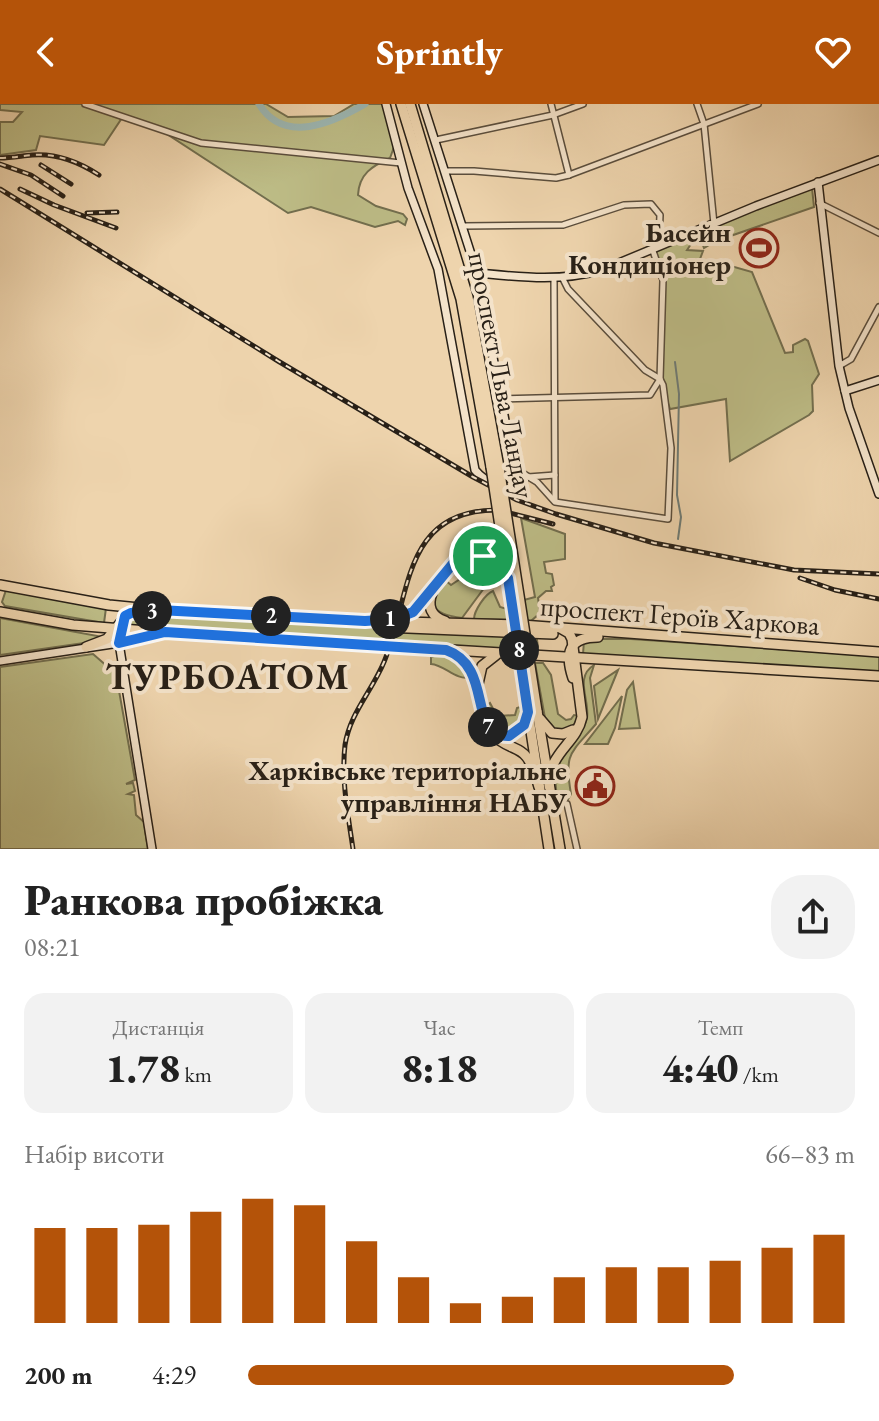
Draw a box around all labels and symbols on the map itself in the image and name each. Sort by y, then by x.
place label: Басейн Кондиціонер [568,214,731,282]
sports icon: Басейн Кондиціонер [738,227,780,269]
street label: проспект Льва Ландау [460,249,544,502]
pin [449,522,517,590]
street label: проспект Героїв Харкова [539,587,822,643]
pin: 3 [132,591,172,631]
pin: 2 [251,596,291,636]
pin: 1 [370,599,410,639]
pin: 8 [499,630,539,670]
district label: ТУРБОАТОМ [105,653,351,700]
pin: 7 [468,707,508,747]
place label: Харківське територіальне управління НАБУ [248,752,567,820]
public building icon: Харківське територіальне управління НАБУ [574,765,616,807]

